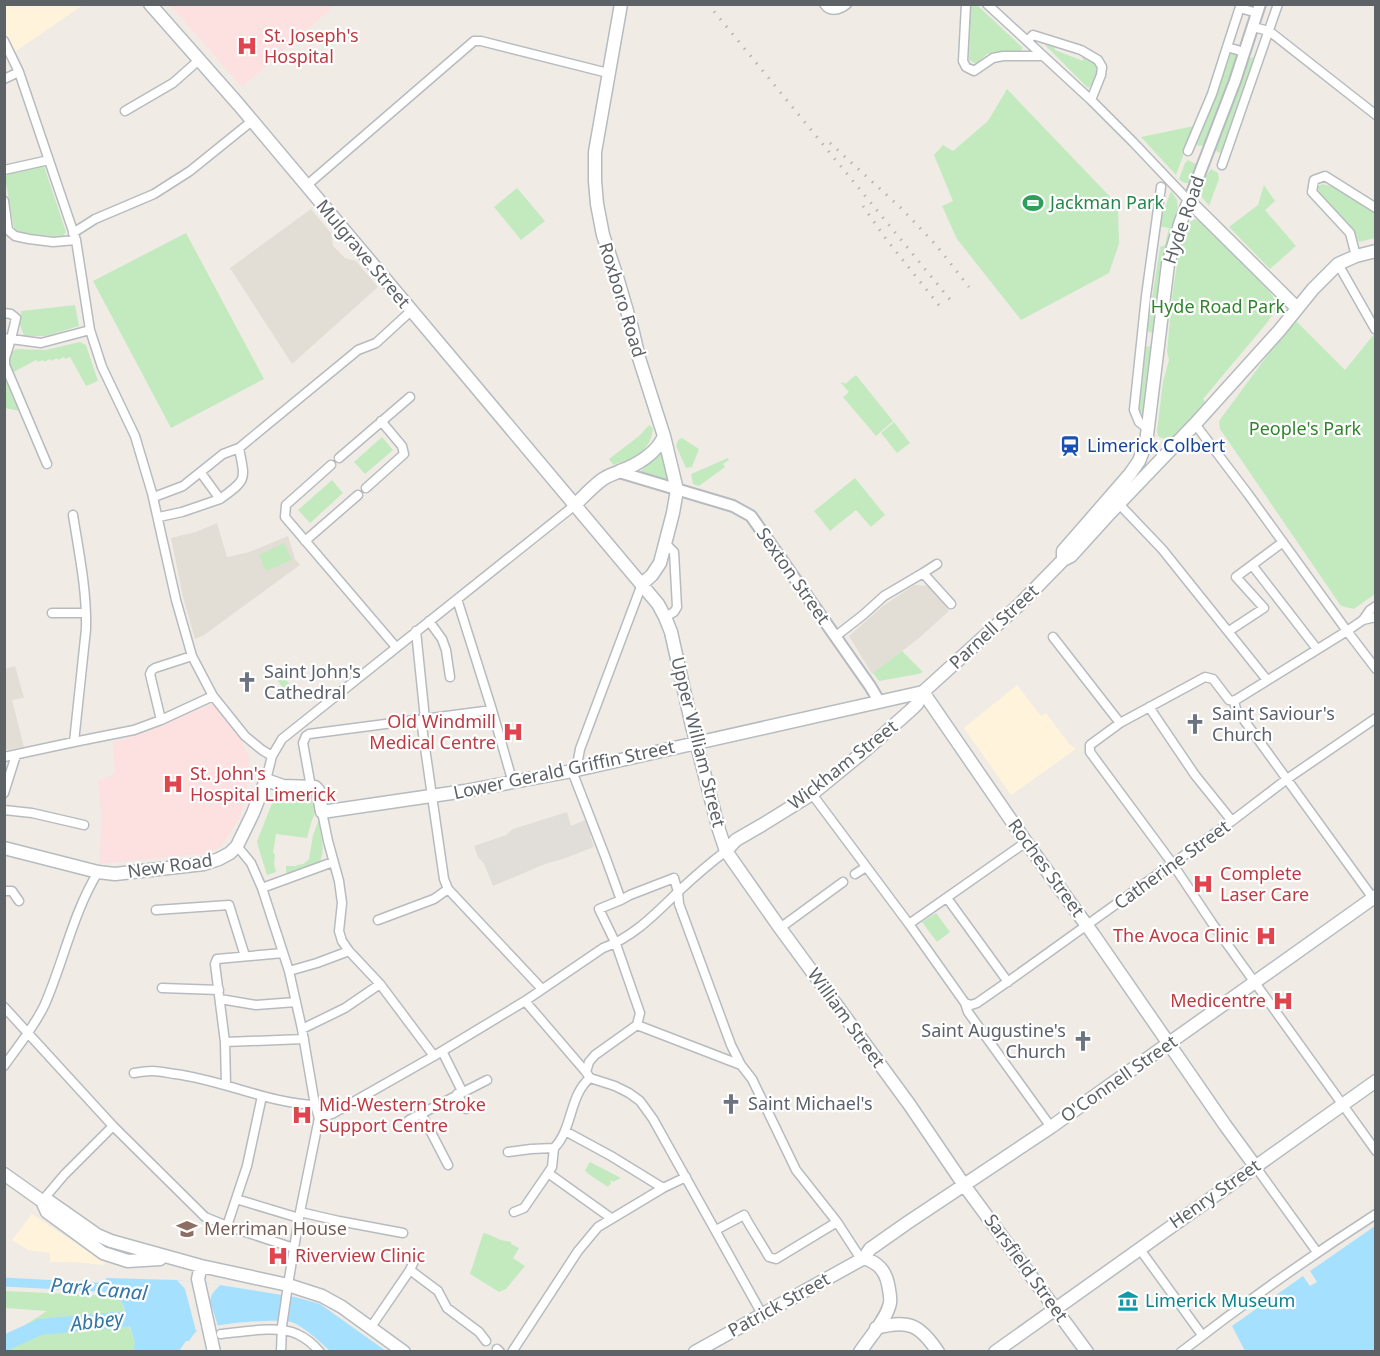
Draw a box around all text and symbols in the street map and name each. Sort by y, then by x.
place label: St. Joseph's Hospital [264,23,359,68]
hospital icon: St. Joseph's Hospital [235,34,259,58]
street label: Hyde Road [1157,172,1209,267]
place label: Jackman Park [1048,190,1164,214]
sports icon: Jackman Park [1021,191,1045,215]
street label: Mulgrave Street [311,194,417,313]
street label: Roxboro Road [594,239,652,360]
park label: Hyde Road Park [1151,294,1286,318]
park label: People's Park [1249,416,1362,440]
place label: Limerick Colbert [1087,433,1226,457]
station icon: Limerick Colbert [1058,434,1082,458]
street label: Sexton Street [752,522,836,629]
street label: Parnell Street [943,578,1044,674]
street label: Upper William Street [666,654,732,830]
place label: Saint John's Cathedral [264,659,361,704]
church icon: Saint John's Cathedral [235,670,259,694]
place label: Saint Saviour's Church [1212,701,1335,746]
place label: Old Windmill Medical Centre [369,709,496,754]
church icon: Saint Saviour's Church [1183,712,1207,736]
street label: Wickham Street [783,714,902,814]
hospital icon: Old Windmill Medical Centre [501,720,525,744]
street label: Lower Gerald Griffin Street [451,734,677,804]
place label: St. John's Hospital Limerick [190,761,336,806]
hospital icon: St. John's Hospital Limerick [161,772,185,796]
street label: Roches Street [1003,814,1091,922]
street label: Catherine Street [1109,814,1235,914]
street label: New Road [126,847,214,883]
place label: Complete Laser Care [1220,861,1309,906]
hospital icon: Complete Laser Care [1191,872,1215,896]
place label: The Avoca Clinic [1113,923,1249,947]
hospital icon: The Avoca Clinic [1254,924,1278,948]
street label: William Street [803,963,891,1072]
place label: Medicentre [1170,988,1266,1012]
hospital icon: Medicentre [1271,989,1295,1013]
place label: Saint Augustine's Church [921,1018,1066,1063]
street label: O'Connell Street [1055,1029,1182,1127]
church icon: Saint Augustine's Church [1071,1029,1095,1053]
place label: Saint Michael's [748,1091,873,1115]
place label: Mid-Western Stroke Support Centre [319,1092,486,1137]
church icon: Saint Michael's [719,1092,743,1116]
hospital icon: Mid-Western Stroke Support Centre [290,1103,314,1127]
street label: Henry Street [1164,1153,1265,1233]
street label: Sarsfield Street [980,1209,1074,1327]
place label: Merriman House [204,1216,347,1240]
school or university icon: Merriman House [175,1217,199,1241]
place label: Riverview Clinic [295,1243,425,1267]
hospital icon: Riverview Clinic [266,1244,290,1268]
street label: Patrick Street [723,1266,834,1342]
water label: Park Canal [50,1271,149,1306]
place label: Limerick Museum [1145,1288,1295,1312]
museum icon: Limerick Museum [1116,1289,1140,1313]
water label: Abbey [67,1304,127,1337]

